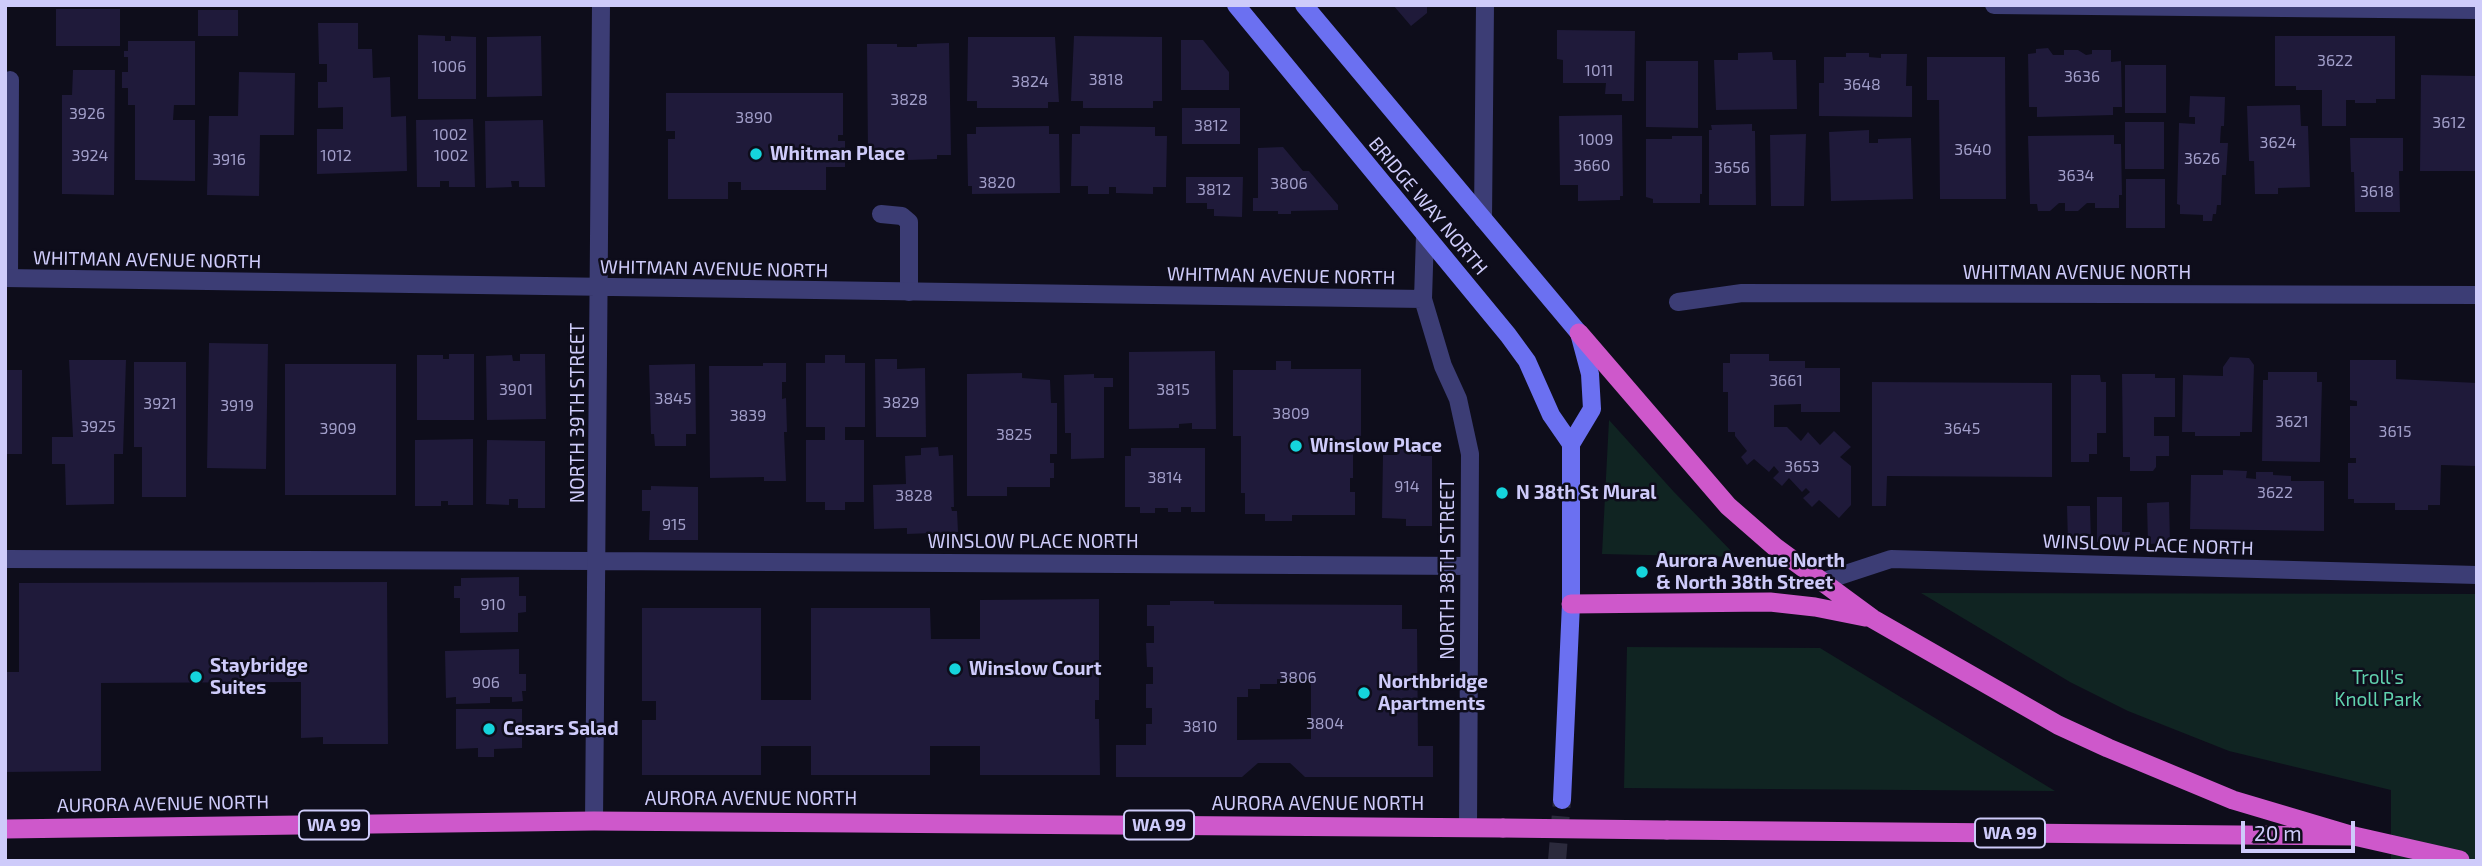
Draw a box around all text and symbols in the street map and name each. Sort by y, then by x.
house number: 3622 [2317,51,2353,71]
house number: 1006 [432,57,466,77]
house number: 1011 [1585,61,1613,81]
house number: 3636 [2064,67,2100,87]
house number: 3818 [1089,70,1123,90]
house number: 3824 [1011,72,1049,92]
house number: 3648 [1843,75,1881,95]
house number: 3828 [890,90,928,110]
house number: 3926 [69,104,105,124]
house number: 3890 [735,108,773,128]
house number: 3612 [2432,113,2466,133]
house number: 3812 [1194,116,1228,136]
house number: 1002 [433,125,467,145]
house number: 1009 [1579,130,1613,150]
street label: BRIDGE WAY NORTH [1364,133,1492,279]
house number: 3624 [2260,133,2296,153]
house number: 3640 [1954,140,1992,160]
place label: Whitman Place [770,143,905,165]
house number: 3924 [72,146,108,166]
house number: 1012 [320,146,352,166]
house number: 1002 [434,146,468,166]
marker: Whitman Place [748,146,764,162]
house number: 3626 [2184,149,2220,169]
house number: 3916 [212,150,246,170]
house number: 3660 [1574,156,1610,176]
house number: 3656 [1714,158,1750,178]
house number: 3634 [2058,166,2094,186]
house number: 3820 [978,173,1016,193]
house number: 3806 [1270,174,1308,194]
house number: 3812 [1197,180,1231,200]
house number: 3618 [2360,182,2394,202]
street label: WHITMAN AVENUE NORTH [33,247,261,273]
street label: WHITMAN AVENUE NORTH [600,256,828,282]
street label: WHITMAN AVENUE NORTH [1963,262,2191,284]
street label: WHITMAN AVENUE NORTH [1167,263,1395,289]
street label: NORTH 39TH STREET [567,323,589,503]
house number: 3661 [1769,371,1803,391]
house number: 3901 [499,380,533,400]
house number: 3815 [1156,380,1190,400]
house number: 3845 [654,389,692,409]
house number: 3829 [883,393,919,413]
house number: 3921 [143,394,177,414]
house number: 3919 [220,396,254,416]
house number: 3809 [1272,404,1310,424]
house number: 3839 [730,406,766,426]
house number: 3621 [2275,412,2309,432]
house number: 3925 [80,417,116,437]
house number: 3909 [320,419,356,439]
house number: 3645 [1944,419,1980,439]
house number: 3615 [2379,422,2411,442]
house number: 3825 [996,425,1032,445]
place label: Winslow Place [1310,435,1442,457]
marker: Winslow Place [1288,438,1304,454]
house number: 3653 [1784,457,1820,477]
house number: 3814 [1148,468,1182,488]
house number: 914 [1394,477,1420,497]
street label: NORTH 38TH STREET [1437,478,1459,660]
place label: N 38th St Mural [1516,482,1656,504]
house number: 3622 [2257,483,2293,503]
marker: N 38th St Mural [1494,485,1510,501]
house number: 3828 [895,486,933,506]
house number: 915 [662,515,686,535]
street label: WINSLOW PLACE NORTH [2042,530,2254,560]
street label: WINSLOW PLACE NORTH [927,531,1139,553]
place label: Aurora Avenue North & North 38th Street [1656,550,1845,594]
marker: Aurora Avenue North & North 38th Street [1634,564,1650,580]
house number: 910 [480,595,506,615]
place label: Staybridge Suites [210,655,308,699]
place label: Winslow Court [969,658,1101,680]
marker: Winslow Court [947,661,963,677]
park label: Troll's Knoll Park [2334,667,2422,711]
house number: 3806 [1279,668,1317,688]
marker: Staybridge Suites [188,669,204,685]
place label: Northbridge Apartments [1378,671,1488,715]
house number: 906 [472,673,500,693]
marker: Northbridge Apartments [1356,685,1372,701]
house number: 3804 [1306,714,1344,734]
house number: 3810 [1183,717,1217,737]
place label: Cesars Salad [503,718,618,740]
marker: Cesars Salad [481,721,497,737]
street label: AURORA AVENUE NORTH [645,788,857,810]
street label: AURORA AVENUE NORTH [57,791,269,817]
street label: AURORA AVENUE NORTH [1212,793,1424,815]
scale bar [2244,806,2358,850]
road number: WA 99 [299,810,369,840]
road number: WA 99 [1124,810,1194,840]
road number: WA 99 [1975,818,2045,848]
text: 20 m [2254,820,2302,845]

